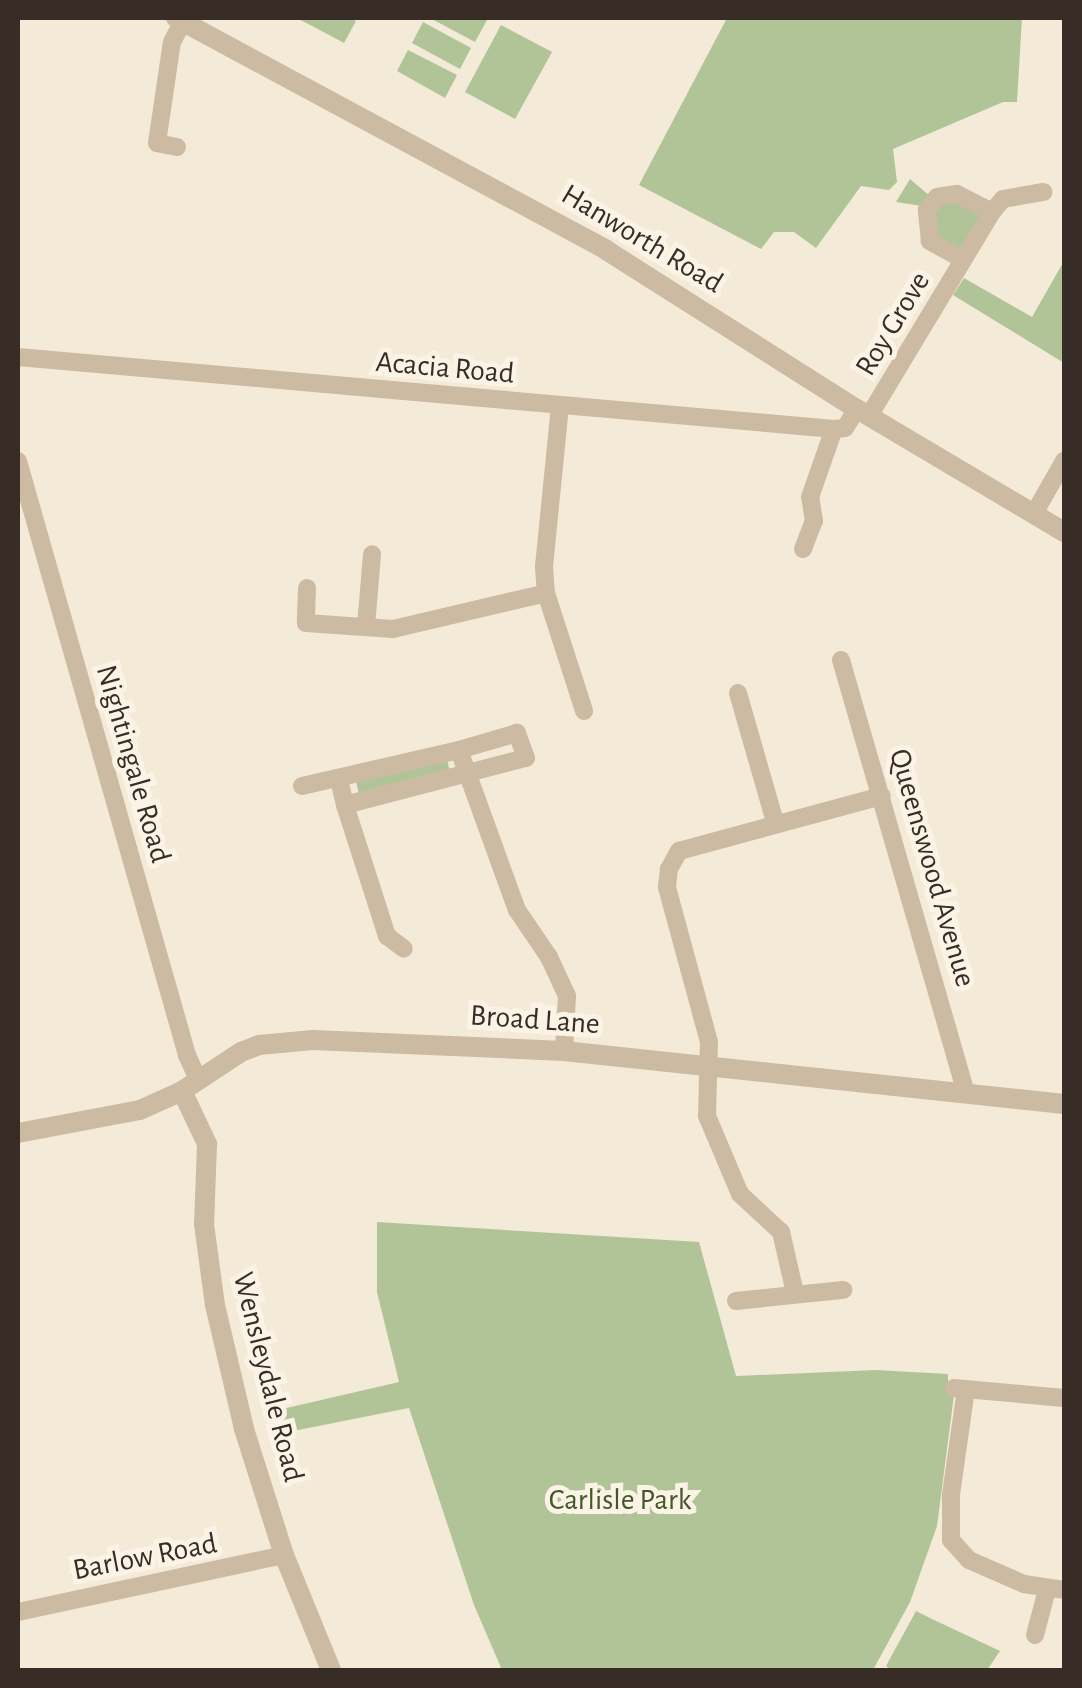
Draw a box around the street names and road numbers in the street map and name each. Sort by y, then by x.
street label: Hanworth Road [555,177,729,301]
street label: Roy Grove [848,265,938,383]
street label: Acacia Road [374,344,516,392]
street label: Nightingale Road [88,661,178,867]
street label: Queenswood Avenue [881,745,983,991]
street label: Broad Lane [469,998,601,1042]
street label: Wensleydale Road [225,1268,311,1486]
street label: Barlow Road [70,1525,220,1589]

